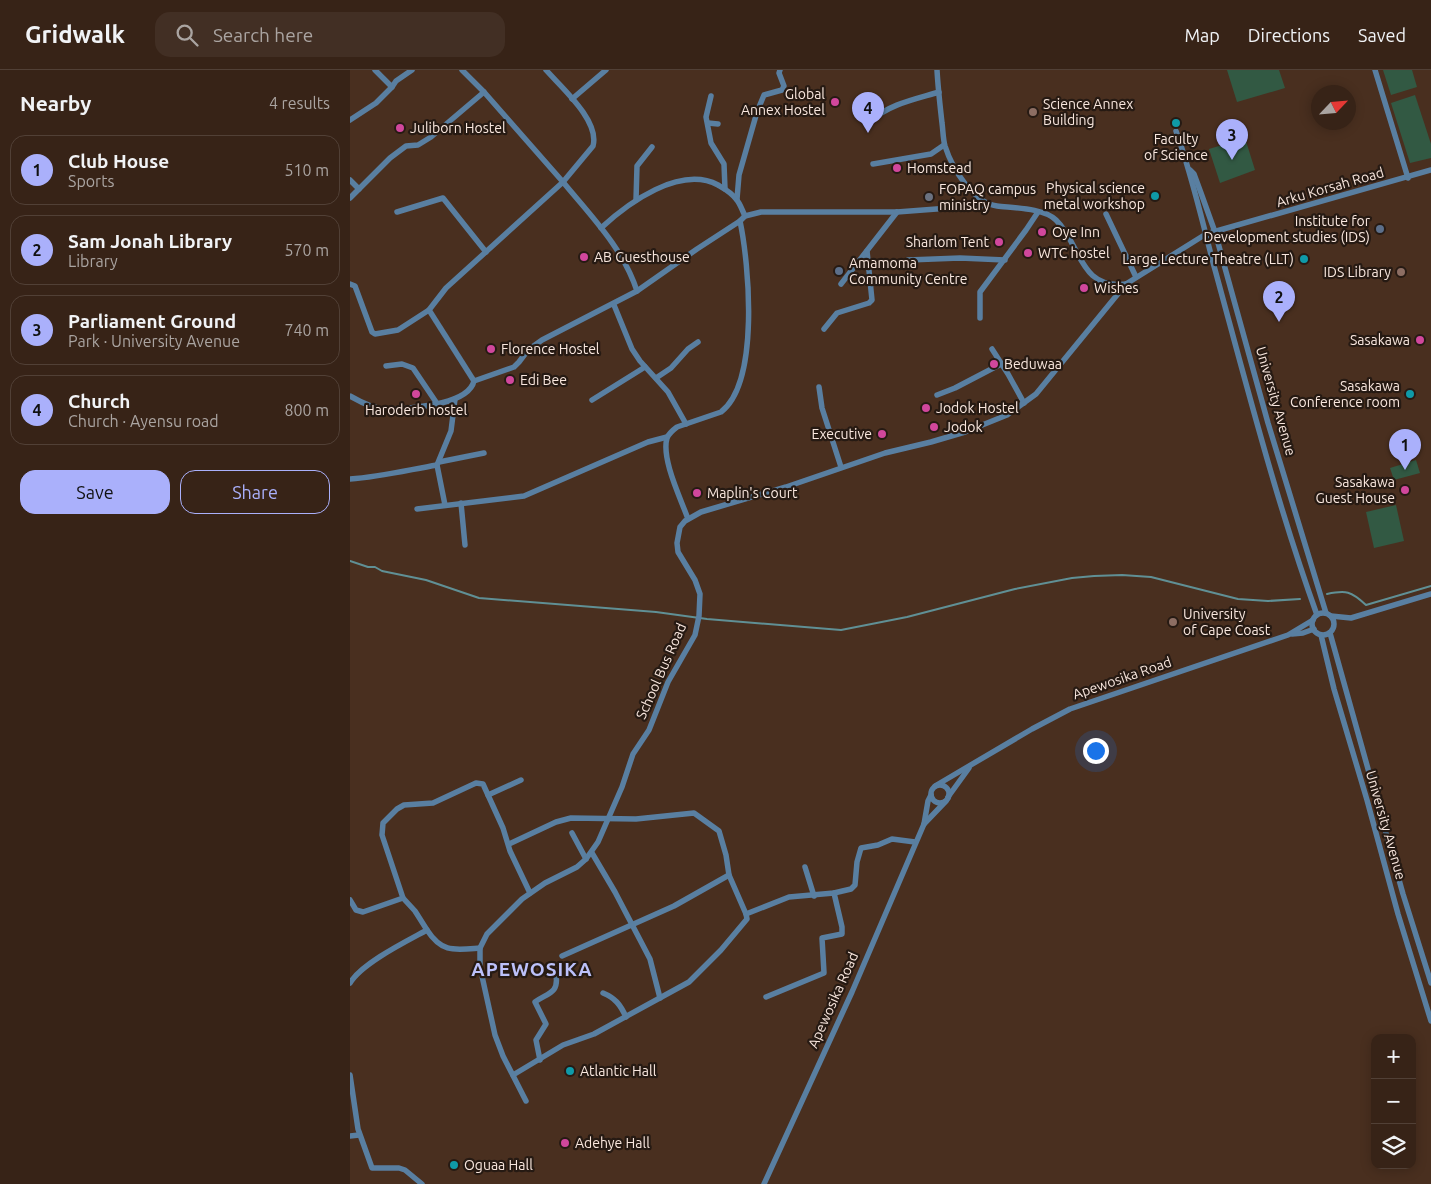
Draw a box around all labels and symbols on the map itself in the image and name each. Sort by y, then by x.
north arrow [1311,85,1356,130]
place label: Global Annex Hostel [741,86,825,118]
pin: 4 [852,92,884,133]
marker: Global Annex Hostel [829,96,841,108]
place label: Science Annex Building [1043,96,1133,128]
marker: Science Annex Building [1027,106,1039,118]
marker: Faculty of Science [1170,117,1182,129]
pin: 3 [1216,119,1248,160]
place label: Juliborn Hostel [410,120,506,136]
marker: Juliborn Hostel [394,122,406,134]
place label: Faculty of Science [1144,131,1208,163]
place label: Homstead [907,160,972,176]
marker: Homstead [891,162,903,174]
street label: Arku Korsah Road [1274,164,1386,210]
place label: Physical science metal workshop [1044,180,1145,212]
place label: FOPAQ campus ministry [939,181,1036,213]
marker: Physical science metal workshop [1149,190,1161,202]
marker: FOPAQ campus ministry [923,191,935,203]
place label: Institute for Development studies (IDS) [1204,213,1371,245]
marker: Institute for Development studies (IDS) [1374,223,1386,235]
place label: Oye Inn [1052,224,1100,240]
marker: Oye Inn [1036,226,1048,238]
place label: Sharlom Tent [906,234,989,250]
marker: Sharlom Tent [993,236,1005,248]
place label: WTC hostel [1038,245,1110,261]
marker: WTC hostel [1022,247,1034,259]
place label: AB Guesthouse [594,249,690,265]
marker: AB Guesthouse [578,251,590,263]
place label: Large Lecture Theatre (LLT) [1122,251,1294,267]
marker: Large Lecture Theatre (LLT) [1298,253,1310,265]
place label: Amamoma Community Centre [849,255,968,287]
place label: IDS Library [1323,264,1391,280]
marker: Amamoma Community Centre [833,265,845,277]
marker: IDS Library [1395,266,1407,278]
place label: Wishes [1094,280,1139,296]
pin: 2 [1263,281,1295,322]
marker: Wishes [1078,282,1090,294]
place label: Sasakawa [1350,332,1410,348]
marker: Sasakawa [1414,334,1426,346]
place label: Florence Hostel [501,341,600,357]
marker: Florence Hostel [485,343,497,355]
street label: University Avenue [1253,345,1299,457]
place label: Beduwaa [1004,356,1062,372]
marker: Beduwaa [988,358,1000,370]
place label: Edi Bee [520,372,567,388]
marker: Edi Bee [504,374,516,386]
place label: Sasakawa Conference room [1290,378,1400,410]
marker: Haroderb hostel [410,388,422,400]
marker: Sasakawa Conference room [1404,388,1416,400]
place label: Jodok Hostel [936,400,1019,416]
place label: Haroderb hostel [365,402,467,418]
marker: Jodok Hostel [920,402,932,414]
place label: Jodok [944,419,983,435]
marker: Jodok [928,421,940,433]
place label: Executive [811,426,872,442]
marker: Executive [876,428,888,440]
pin: 1 [1389,429,1421,470]
place label: Sasakawa Guest House [1315,474,1395,506]
marker: Sasakawa Guest House [1399,484,1411,496]
place label: Maplin's Court [707,485,798,501]
marker: Maplin's Court [691,487,703,499]
place label: University of Cape Coast [1183,606,1271,638]
marker: University of Cape Coast [1167,616,1179,628]
street label: School Bus Road [633,620,689,722]
street label: Apewosika Road [1071,654,1173,702]
your location [1083,738,1109,764]
street label: University Avenue [1363,769,1409,881]
street label: Apewosika Road [805,950,861,1050]
district label: APEWOSIKA [471,958,593,980]
place label: Atlantic Hall [580,1063,657,1079]
marker: Atlantic Hall [564,1065,576,1077]
place label: Adehye Hall [575,1135,650,1151]
marker: Adehye Hall [559,1137,571,1149]
place label: Oguaa Hall [464,1157,533,1173]
marker: Oguaa Hall [448,1159,460,1171]

